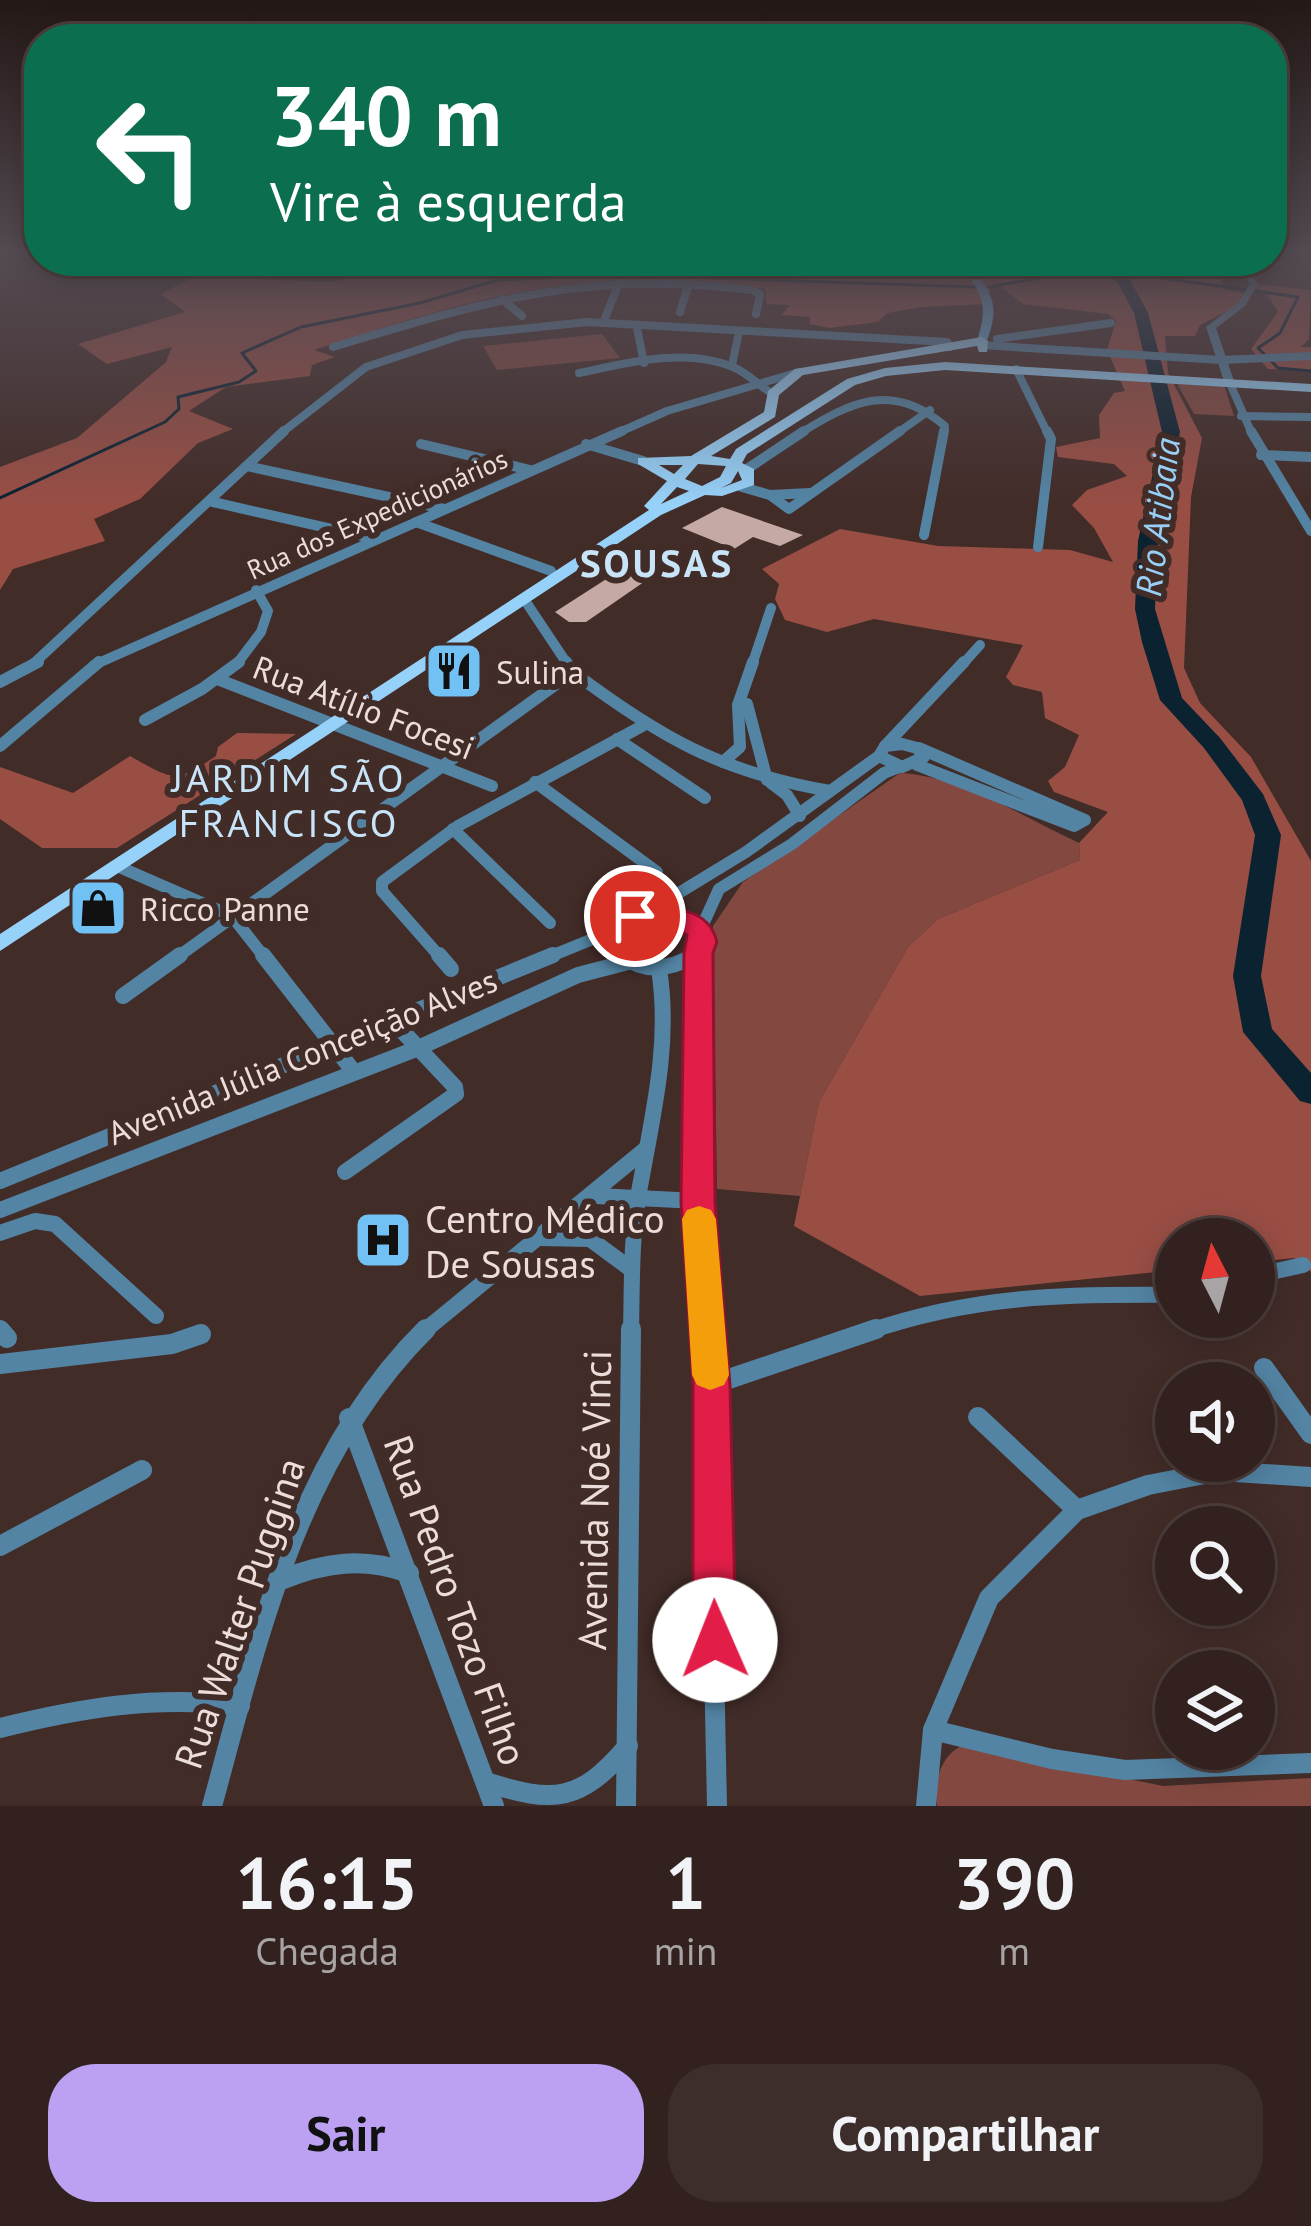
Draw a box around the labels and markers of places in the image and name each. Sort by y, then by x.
restaurant icon: Sulina [423,640,485,702]
place label: Sulina [496,650,584,693]
pin [584,865,686,967]
shop icon: Ricco Panne [67,877,129,939]
place label: Ricco Panne [140,887,310,930]
place label: Centro Médico De Sousas [425,1193,665,1289]
hospital icon: Centro Médico De Sousas [352,1209,414,1271]

